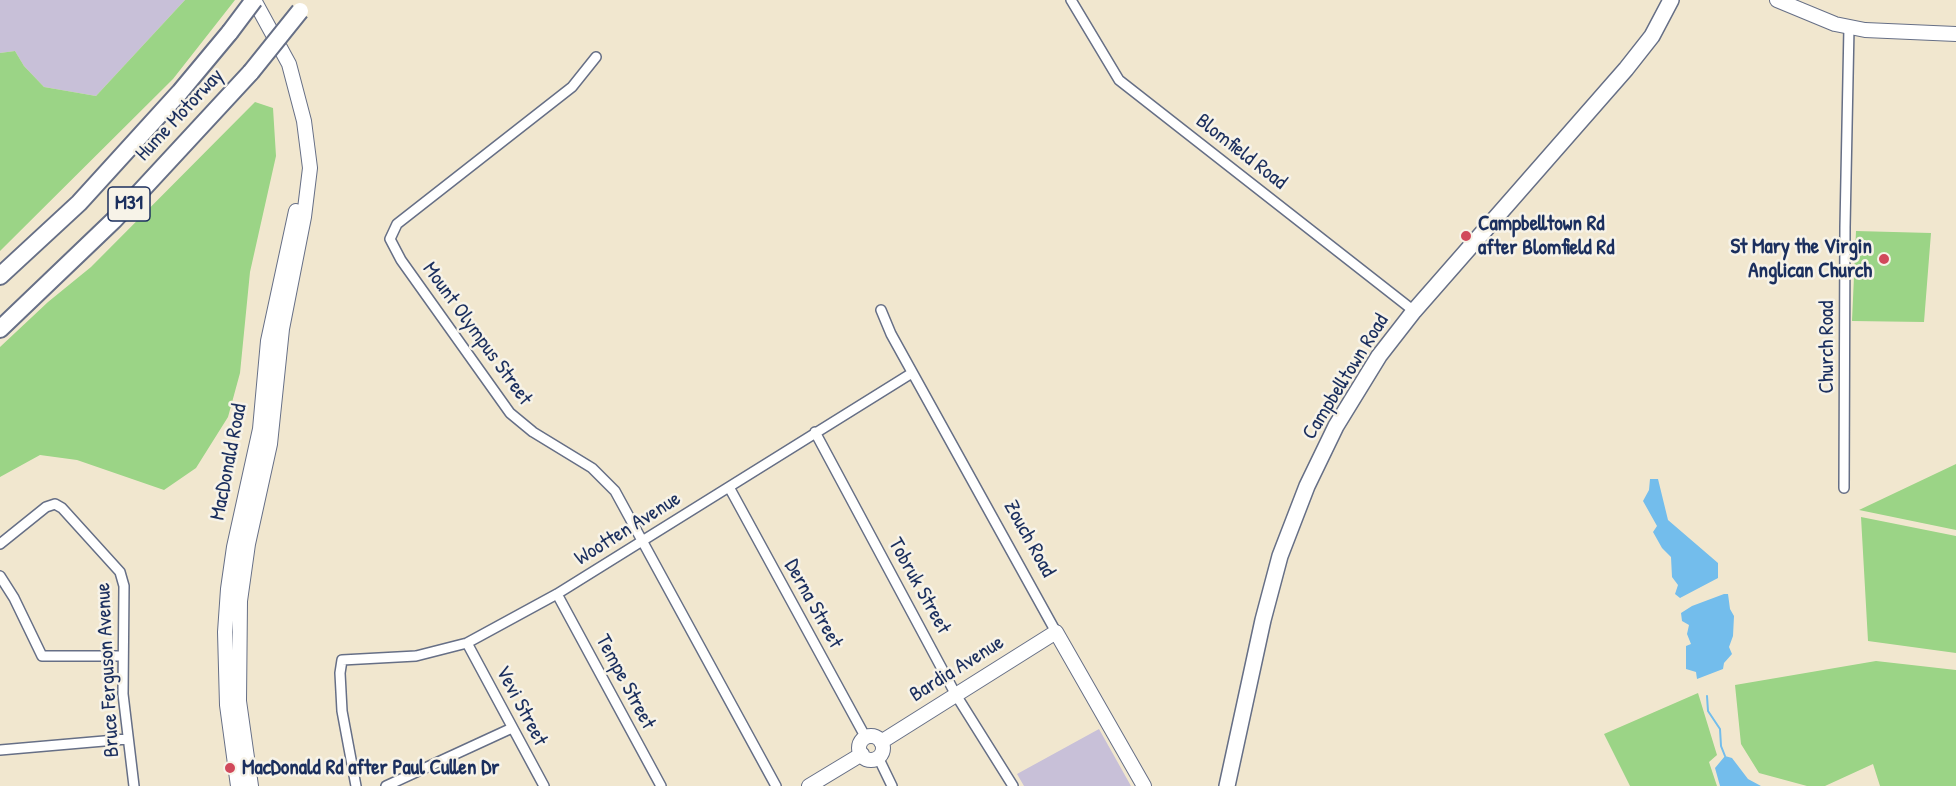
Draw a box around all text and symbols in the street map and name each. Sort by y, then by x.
street label: Hume Motorway [131,64,229,166]
street label: Blomfield Road [1190,109,1292,195]
road number: M31 [108,187,150,221]
place label: Campbelltown Rd after Blomfield Rd [1478,211,1614,261]
marker: Campbelltown Rd after Blomfield Rd [1459,229,1473,243]
place label: St Mary the Virgin Anglican Church [1730,234,1872,284]
marker: St Mary the Virgin Anglican Church [1877,252,1891,266]
street label: Mount Olympus Street [417,258,537,410]
street label: Church Road [1814,300,1840,394]
street label: Campbelltown Road [1297,310,1395,444]
street label: MacDonald Road [205,402,253,522]
street label: Wootten Avenue [570,486,686,572]
street label: Zouch Road [998,496,1060,582]
street label: Tobruk Street [882,534,956,638]
street label: Derna Street [778,555,848,653]
street label: Bruce Ferguson Avenue [91,582,125,758]
street label: Tempe Street [590,630,660,734]
street label: Bardia Avenue [905,630,1009,708]
street label: Vevi Street [489,662,553,750]
place label: MacDonald Rd after Paul Cullen Dr [242,755,499,781]
marker: MacDonald Rd after Paul Cullen Dr [223,761,237,775]

